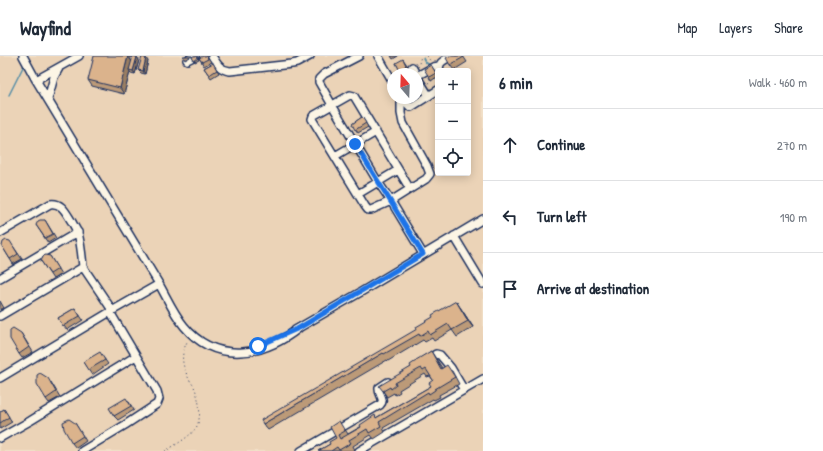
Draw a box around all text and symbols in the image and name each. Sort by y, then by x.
text: Wayfind [20,15,71,41]
text: Map [677,18,697,37]
text: Layers [719,18,752,37]
text: Share [774,18,803,37]
north arrow [387,68,423,104]
map controls [435,68,471,176]
button: + [435,68,471,104]
text: 6 min [499,71,533,94]
text: Walk · 460 m [749,73,807,91]
button: − [435,104,471,140]
icon: ahead [499,134,521,156]
text: Continue [537,134,585,155]
route end [346,135,364,153]
text: 270 m [777,136,807,154]
button: locate [435,140,471,176]
icon: left [499,206,521,228]
text: Turn left [537,206,587,227]
text: 190 m [780,208,807,226]
icon: arrive [499,278,521,300]
text: Arrive at destination [537,278,649,299]
route start [249,337,267,355]

